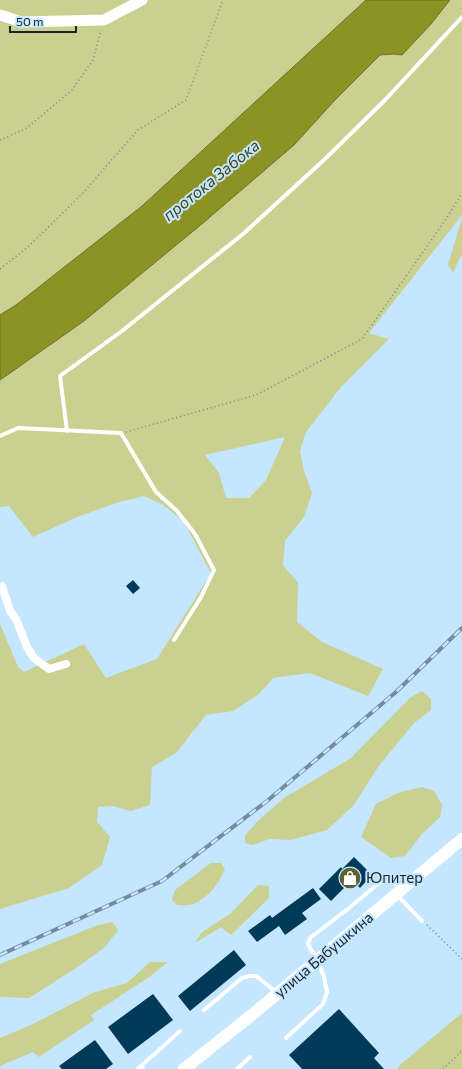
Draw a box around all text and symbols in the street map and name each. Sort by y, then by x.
scale bar [10,8,76,34]
text: 50 m [16,14,44,28]
water label: протока Забока [159,135,263,224]
shop icon: Юпитер [337,865,363,891]
place label: Юпитер [366,868,423,886]
street label: улица Бабушкина [270,908,376,1001]

